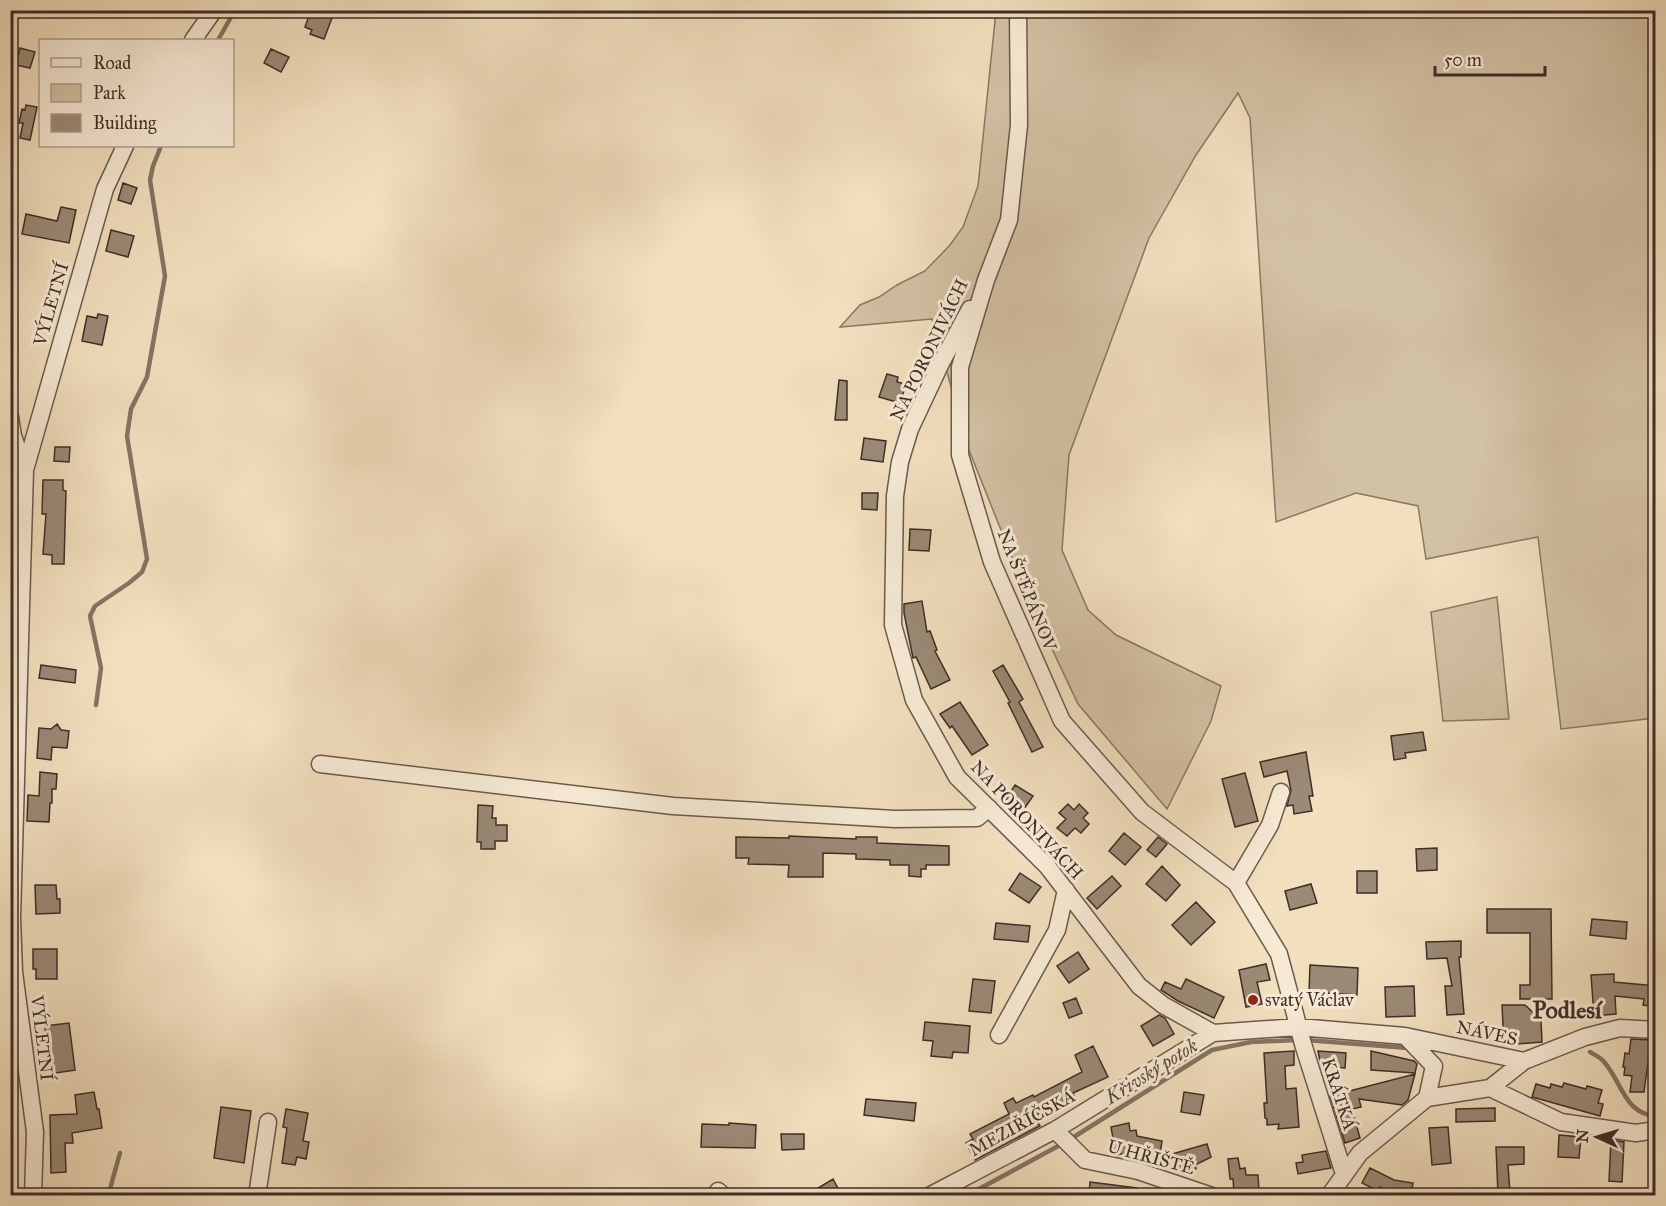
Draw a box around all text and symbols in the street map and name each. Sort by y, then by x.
legend [39,39,234,147]
scale bar [1435,39,1544,77]
text: 50 m [1444,49,1482,71]
text: Road [93,52,131,74]
text: Park [93,82,126,104]
text: Building [93,112,157,135]
street label: VÝLETNÍ [25,259,74,349]
street label: NA PORONIVÁCH [883,275,973,424]
street label: NA ŠTĚPÁNOV [993,525,1064,656]
street label: NA PORONIVÁCH [966,755,1089,884]
place label: svatý Václav [1265,989,1355,1011]
street label: VÝLETNÍ [26,993,61,1082]
marker: svatý Václav [1246,993,1260,1007]
district label: Podlesí [1532,995,1603,1025]
street label: NÁVES [1455,1014,1520,1050]
water label: Křivský potok [1099,1033,1202,1110]
street label: KRÁTKÁ [1317,1055,1363,1133]
street label: MEZIŘÍČSKÁ [964,1083,1079,1161]
north arrow [1567,1107,1627,1167]
text: N [1573,1128,1593,1143]
street label: U HŘIŠTĚ [1105,1134,1197,1179]

